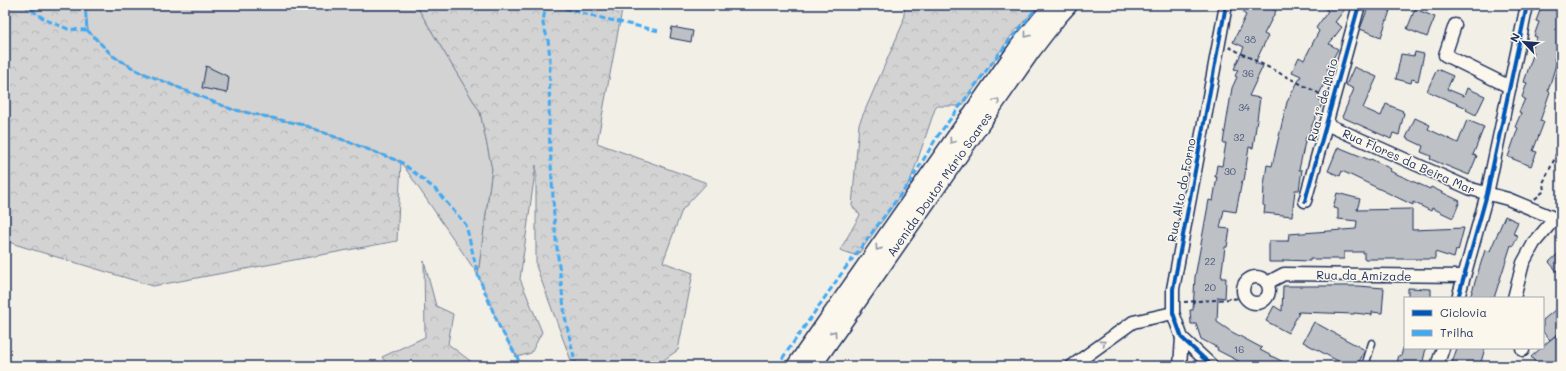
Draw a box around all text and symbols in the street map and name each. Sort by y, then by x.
north arrow [1504,22,1544,62]
text: N [1506,30,1523,44]
one-way arrow [1025,31,1032,38]
house number: 38 [1244,32,1256,46]
street label: Rua 1º de Maio [1303,57,1341,143]
house number: 36 [1242,66,1254,80]
one-way arrow [992,98,999,105]
house number: 34 [1238,100,1250,114]
street label: Avenida Doutor Mário Soares [883,109,995,259]
street label: Rua Flores da Beira Mar [1340,125,1478,197]
house number: 32 [1233,130,1245,144]
one-way arrow [950,137,957,144]
street label: Rua Alto do Forno [1163,137,1199,243]
house number: 30 [1224,164,1236,178]
one-way arrow [875,244,883,251]
house number: 22 [1204,254,1216,268]
street label: Rua da Amizade [1316,266,1412,284]
house number: 20 [1204,280,1216,294]
legend [1404,297,1544,349]
text: Ciclovia [1440,304,1487,320]
text: Trilha [1440,324,1474,340]
one-way arrow [829,331,836,338]
one-way arrow [1099,341,1106,348]
house number: 16 [1234,342,1244,356]

